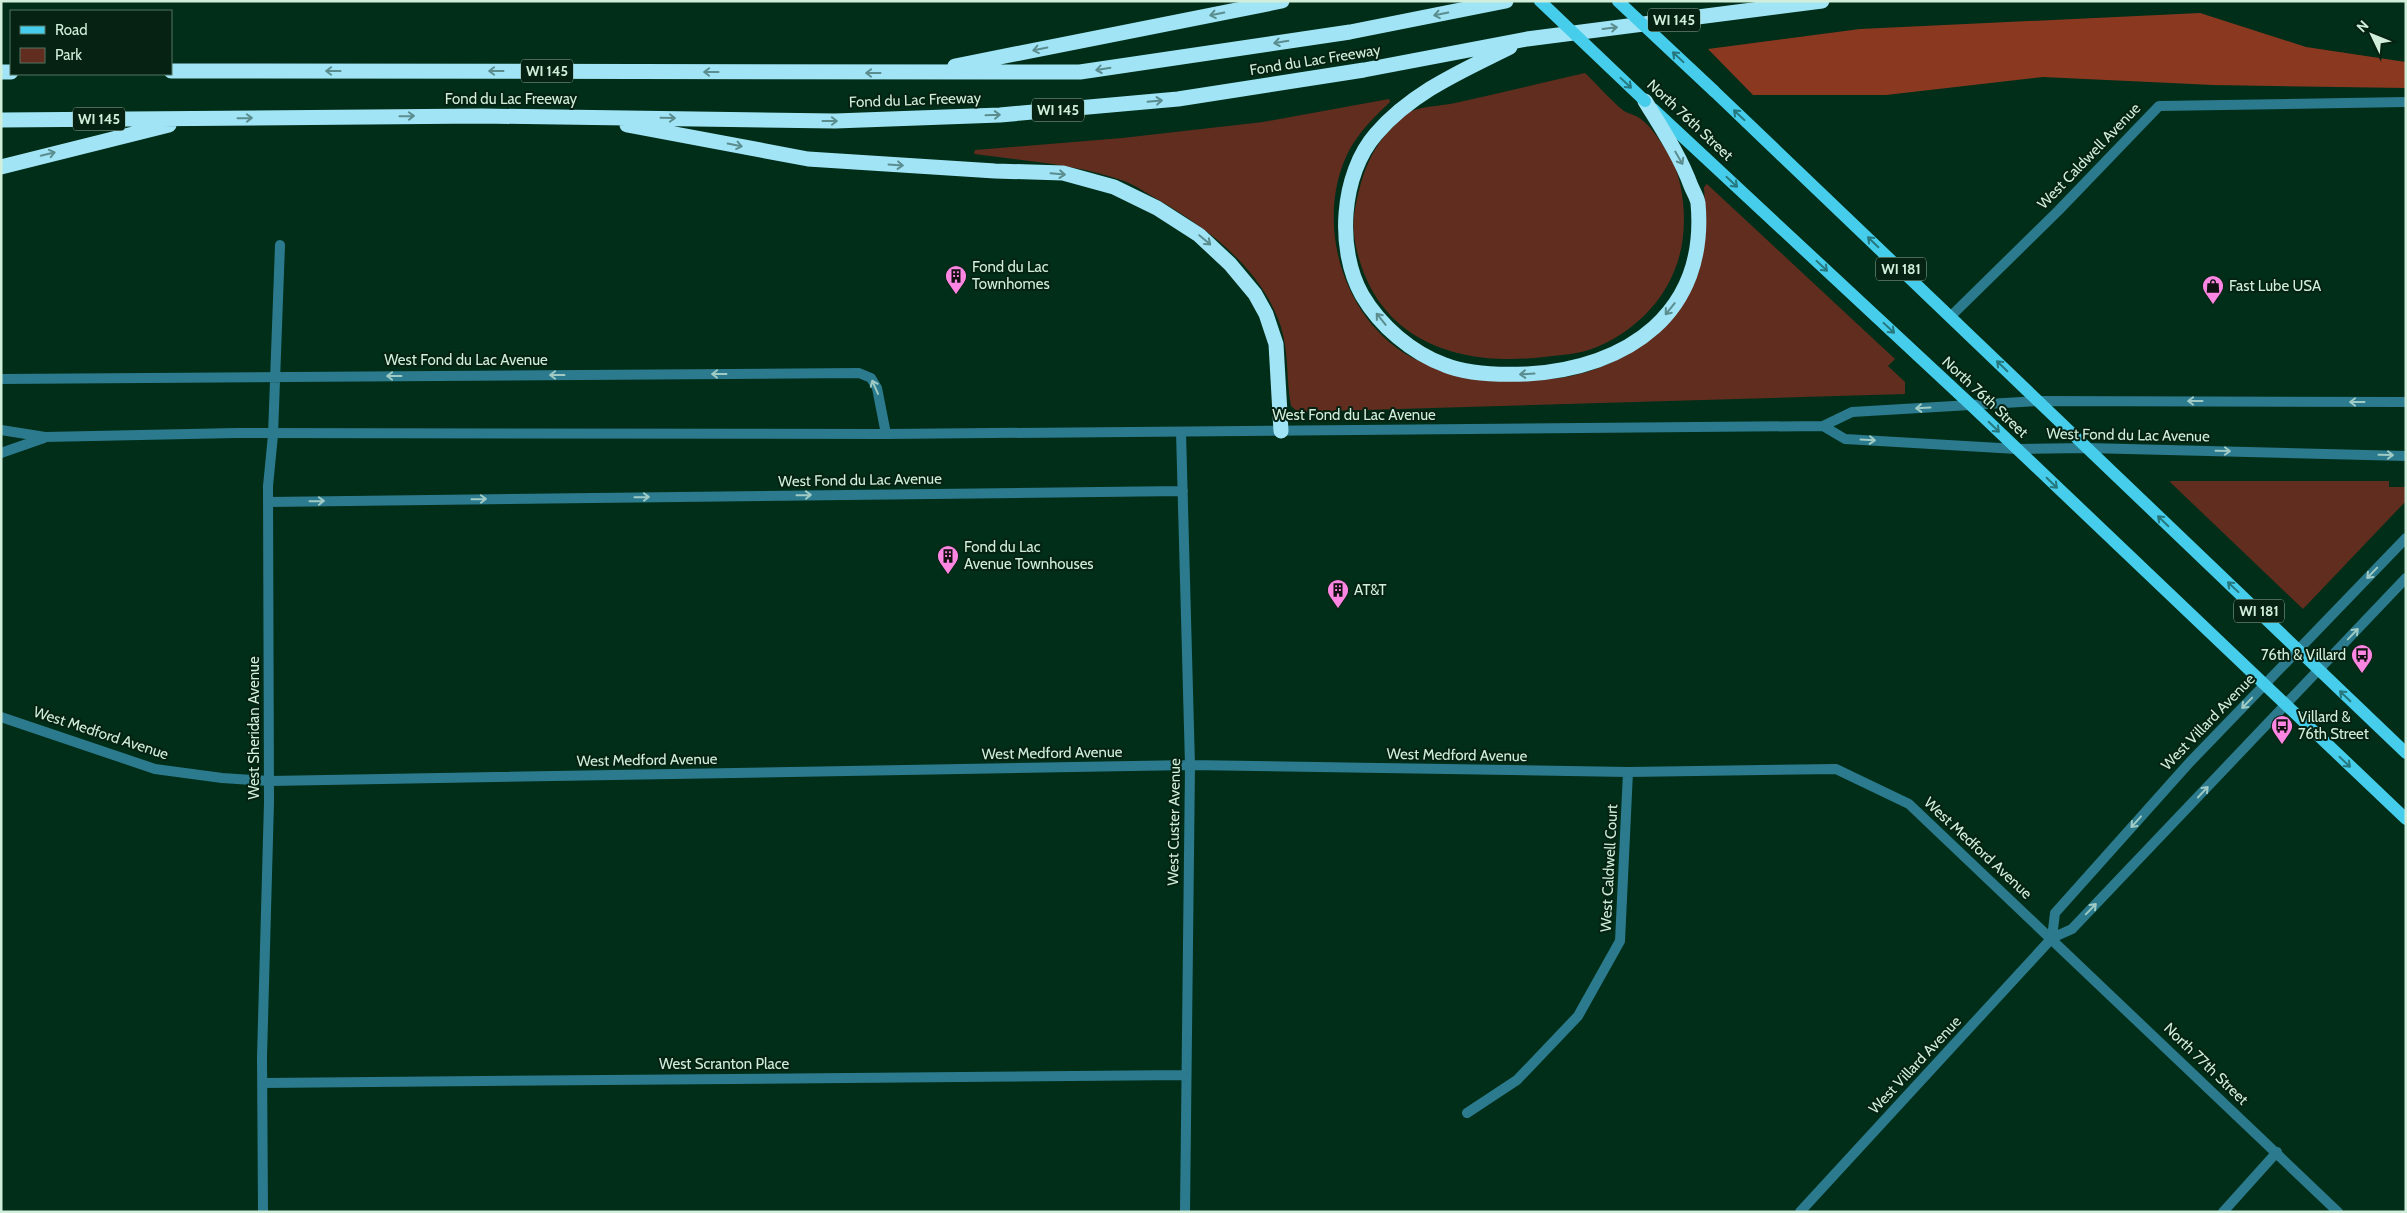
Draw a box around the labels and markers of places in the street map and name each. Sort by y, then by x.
place label: Fond du Lac Townhomes [972,258,1050,293]
building icon: Fond du Lac Townhomes [944,264,968,295]
shop icon: Fast Lube USA [2201,274,2225,305]
place label: Fast Lube USA [2229,277,2322,295]
place label: Fond du Lac Avenue Townhouses [964,538,1094,573]
building icon: Fond du Lac Avenue Townhouses [936,544,960,575]
building icon: AT&T [1326,578,1350,609]
place label: AT&T [1354,581,1387,599]
bus stop icon: 76th & Villard [2350,643,2374,674]
place label: 76th & Villard [2261,646,2346,664]
place label: Villard & 76th Street [2298,708,2369,743]
bus stop icon: Villard & 76th Street [2270,714,2294,745]

